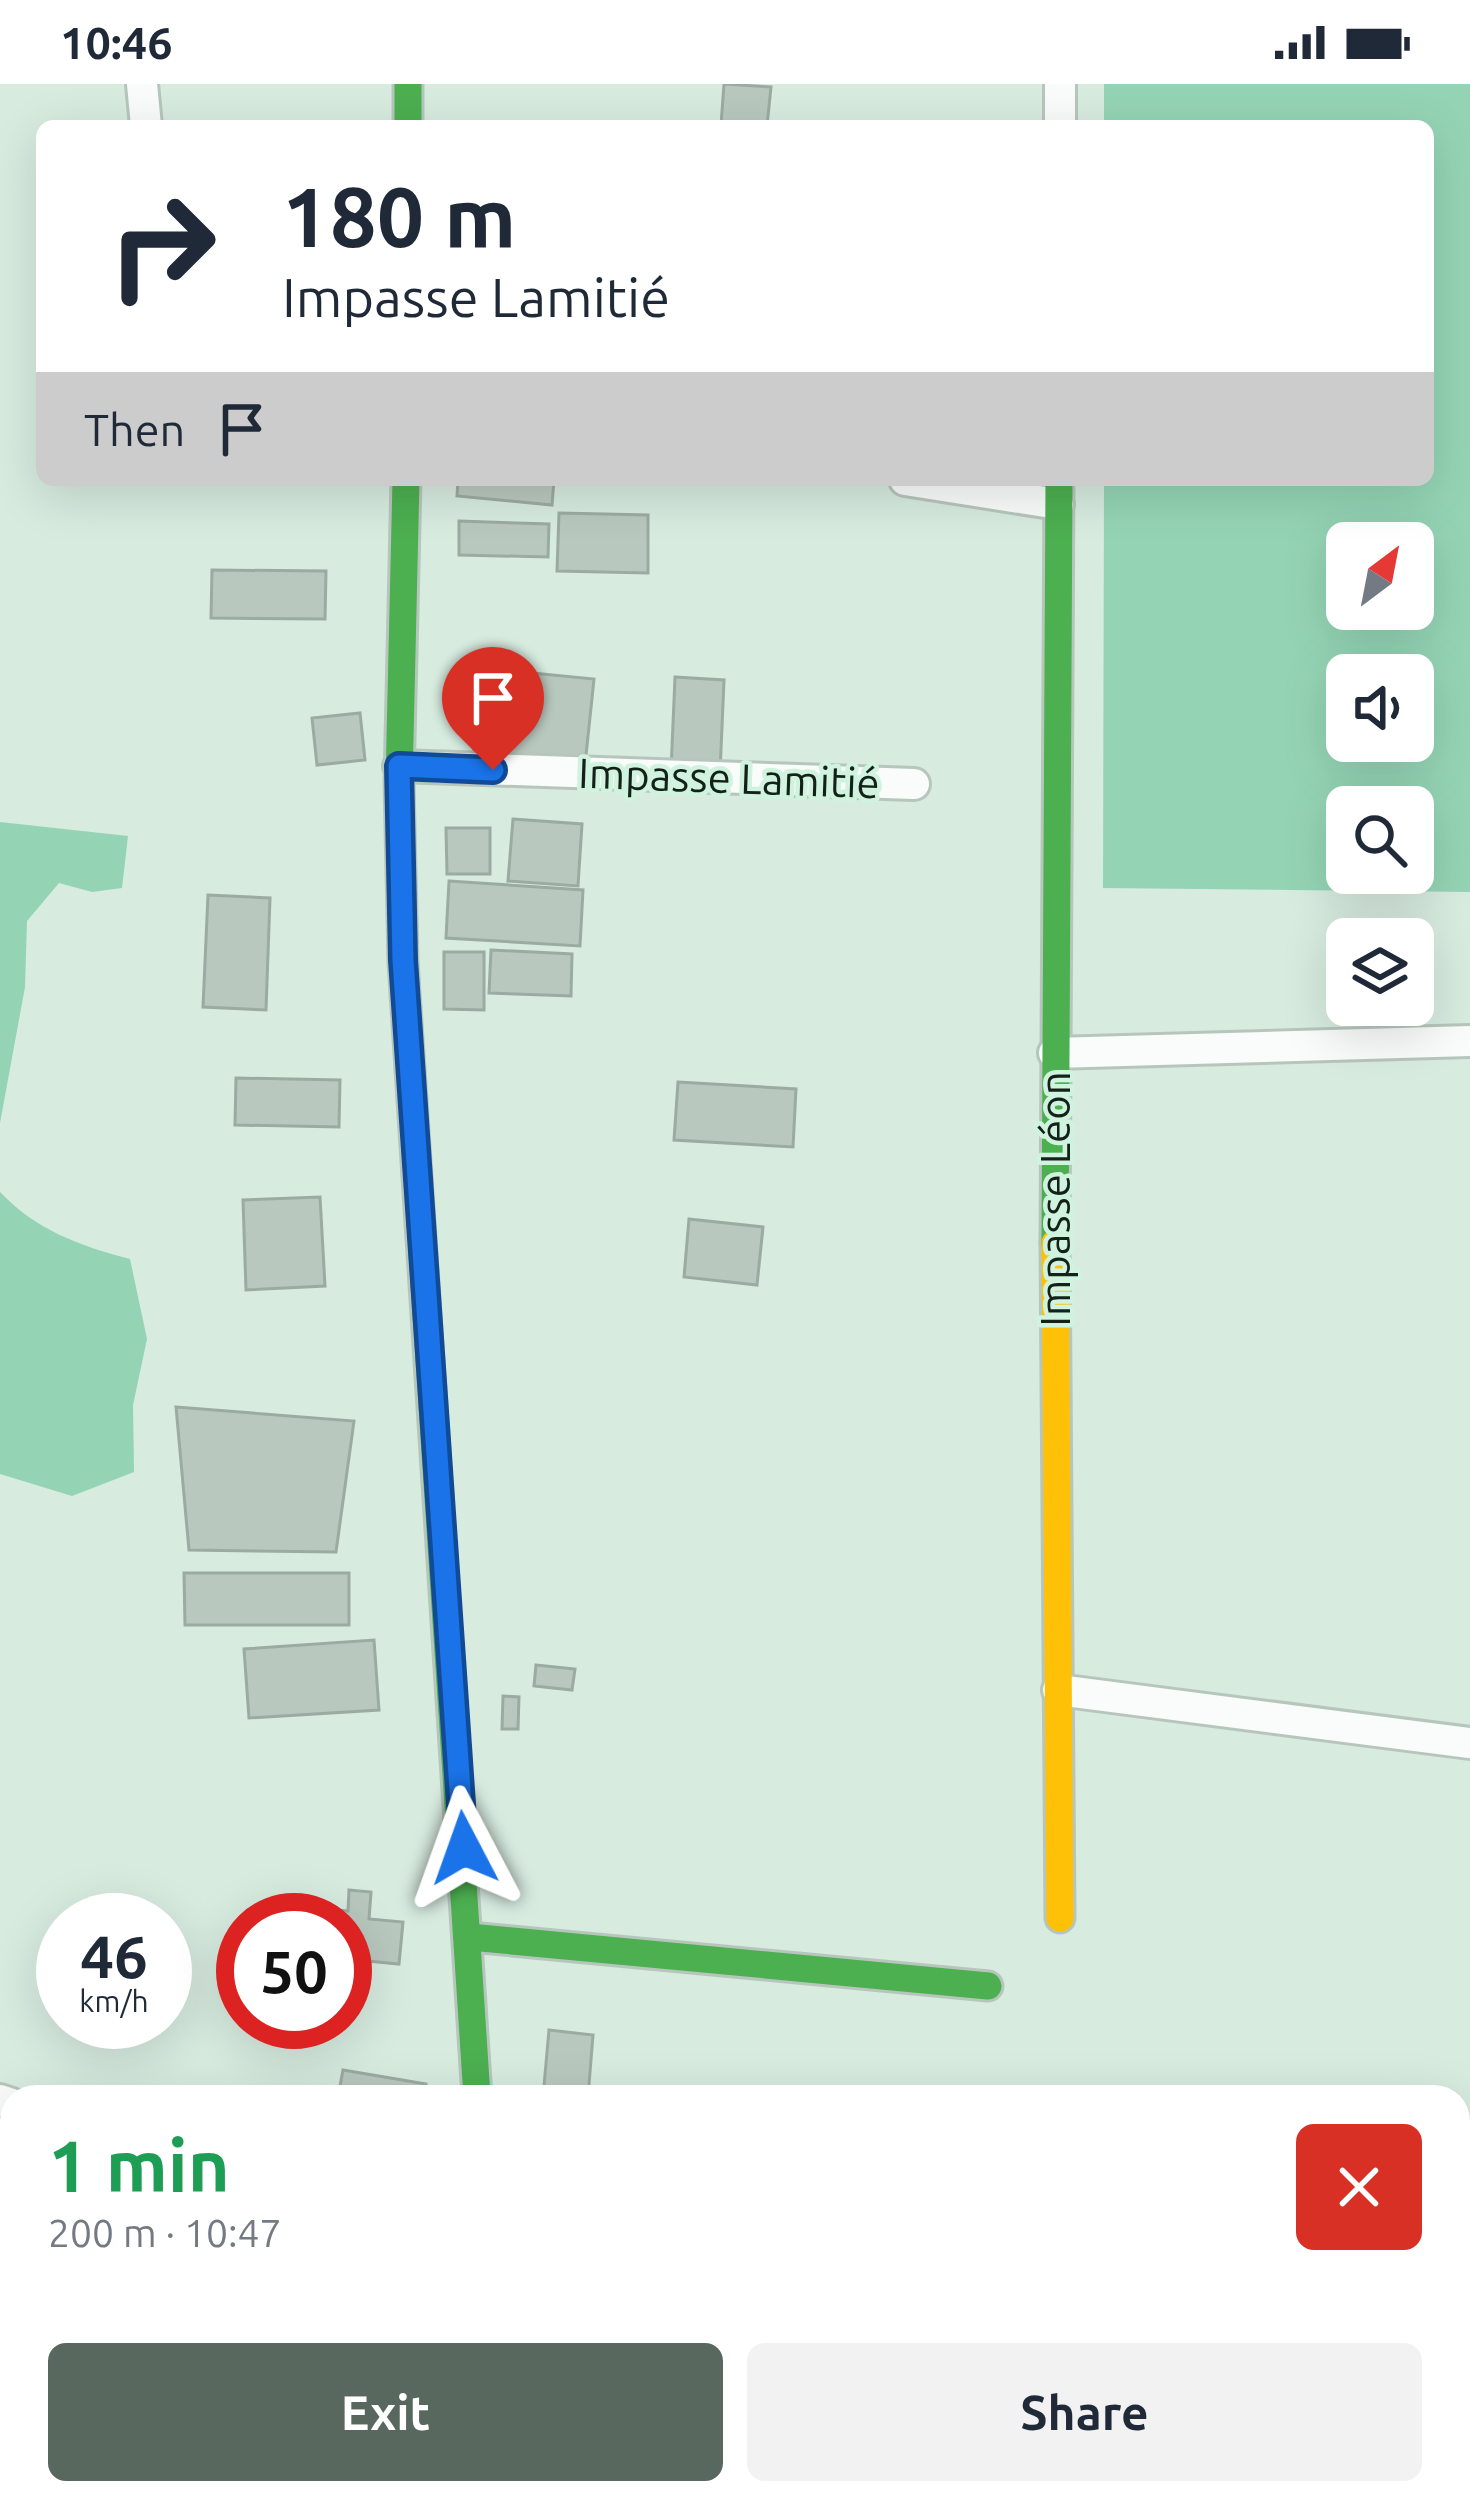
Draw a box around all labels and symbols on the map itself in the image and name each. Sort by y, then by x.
north arrow [1326,522,1434,630]
pin [442,647,544,770]
street label: Impasse Lamitié [577,749,881,806]
street label: Impasse Léon [1031,1071,1078,1327]
position arrow [401,1785,527,1911]
speed limit sign: 50 [216,1893,372,2049]

